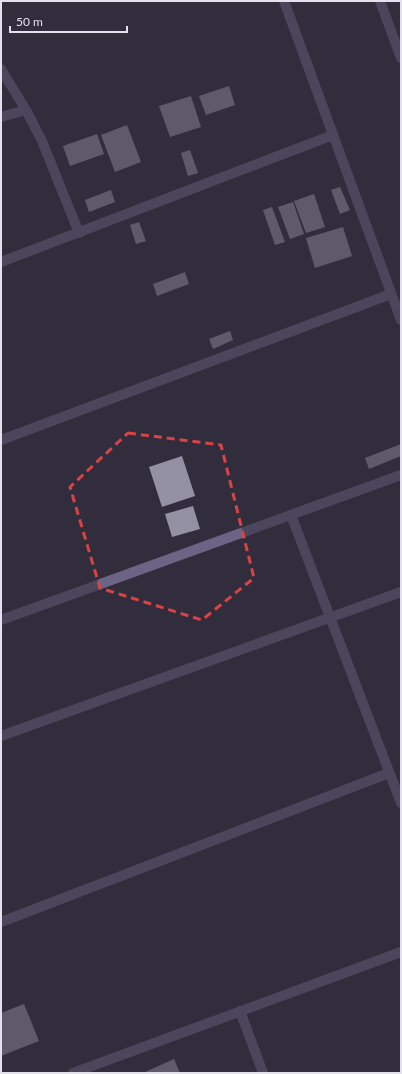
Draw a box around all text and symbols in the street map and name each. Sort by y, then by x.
scale bar [10,8,127,34]
text: 50 m [16,14,43,29]

